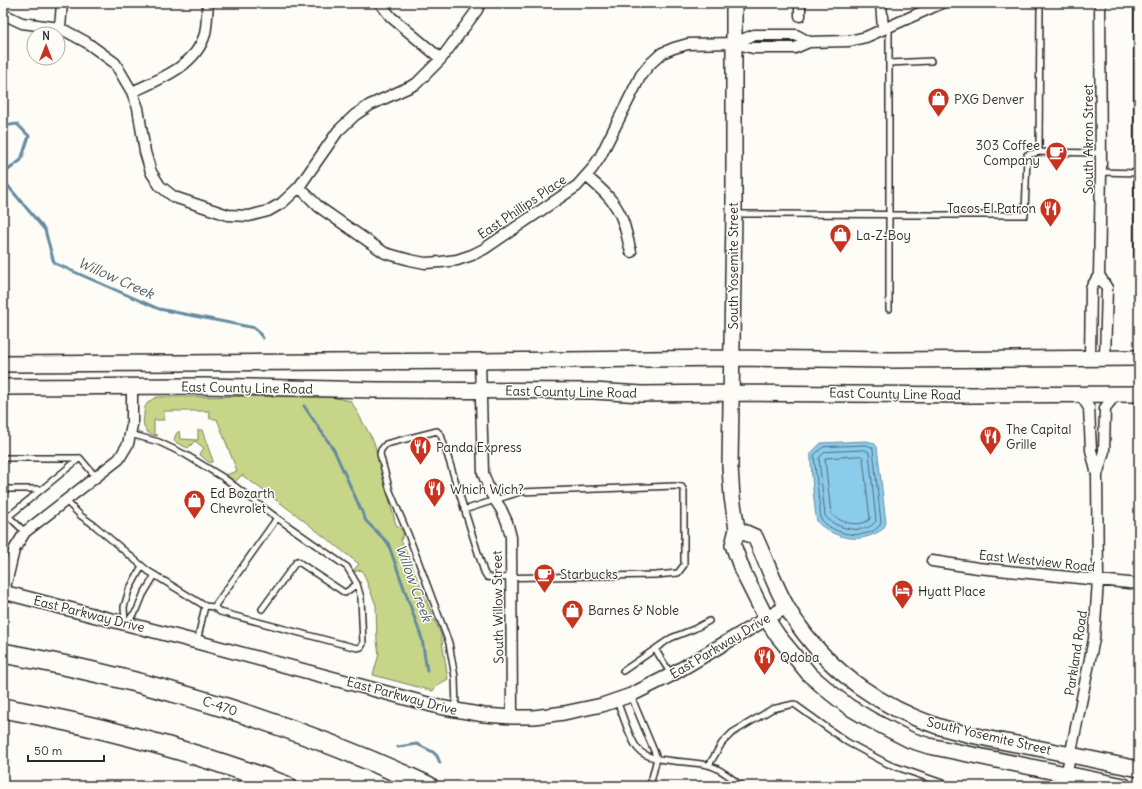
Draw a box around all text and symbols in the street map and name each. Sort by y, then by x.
north arrow [26,26,66,66]
text: N [42,29,50,43]
street label: South Akron Street [1080,83,1097,194]
shop icon: PXG Denver [926,86,952,119]
place label: PXG Denver [954,91,1025,108]
place label: 303 Coffee Company [976,137,1040,169]
cafe icon: 303 Coffee Company [1043,139,1069,172]
street label: East Phillips Place [474,171,570,243]
restaurant icon: Tacos El Patron [1038,195,1064,228]
place label: Tacos El Patron [947,200,1036,217]
street label: South Yosemite Street [725,202,742,330]
shop icon: La-Z-Boy [827,222,853,255]
place label: La-Z-Boy [856,227,911,244]
water label: Willow Creek [75,253,157,303]
street label: East County Line Road [181,378,313,398]
street label: East County Line Road [505,382,637,402]
street label: East County Line Road [829,384,961,404]
place label: The Capital Grille [1006,421,1071,453]
restaurant icon: The Capital Grille [978,423,1004,456]
restaurant icon: Panda Express [408,434,434,467]
place label: Panda Express [436,439,522,456]
restaurant icon: Which Wich? [422,476,448,509]
place label: Which Wich? [450,481,524,498]
place label: Ed Bozarth Chevrolet [210,485,275,517]
shop icon: Ed Bozarth Chevrolet [181,487,207,520]
water label: Willow Creek [392,542,437,625]
street label: East Westview Road [978,546,1096,576]
street label: South Willow Street [489,550,507,664]
cafe icon: Starbucks [532,561,558,594]
place label: Starbucks [560,566,618,583]
hotel icon: Hyatt Place [890,578,916,611]
place label: Hyatt Place [918,583,985,600]
street label: East Parkway Drive [32,592,146,636]
shop icon: Barnes & Noble [559,597,585,630]
place label: Barnes & Noble [588,602,679,619]
street label: East Parkway Drive [667,609,773,683]
street label: Parkland Road [1061,609,1091,697]
restaurant icon: Qdoba [751,644,777,677]
place label: Qdoba [780,649,819,666]
street label: East Parkway Drive [345,673,459,719]
street label: C-470 [200,692,240,720]
street label: South Yosemite Street [925,713,1053,759]
scale bar [28,737,104,763]
text: 50 m [34,743,63,758]

